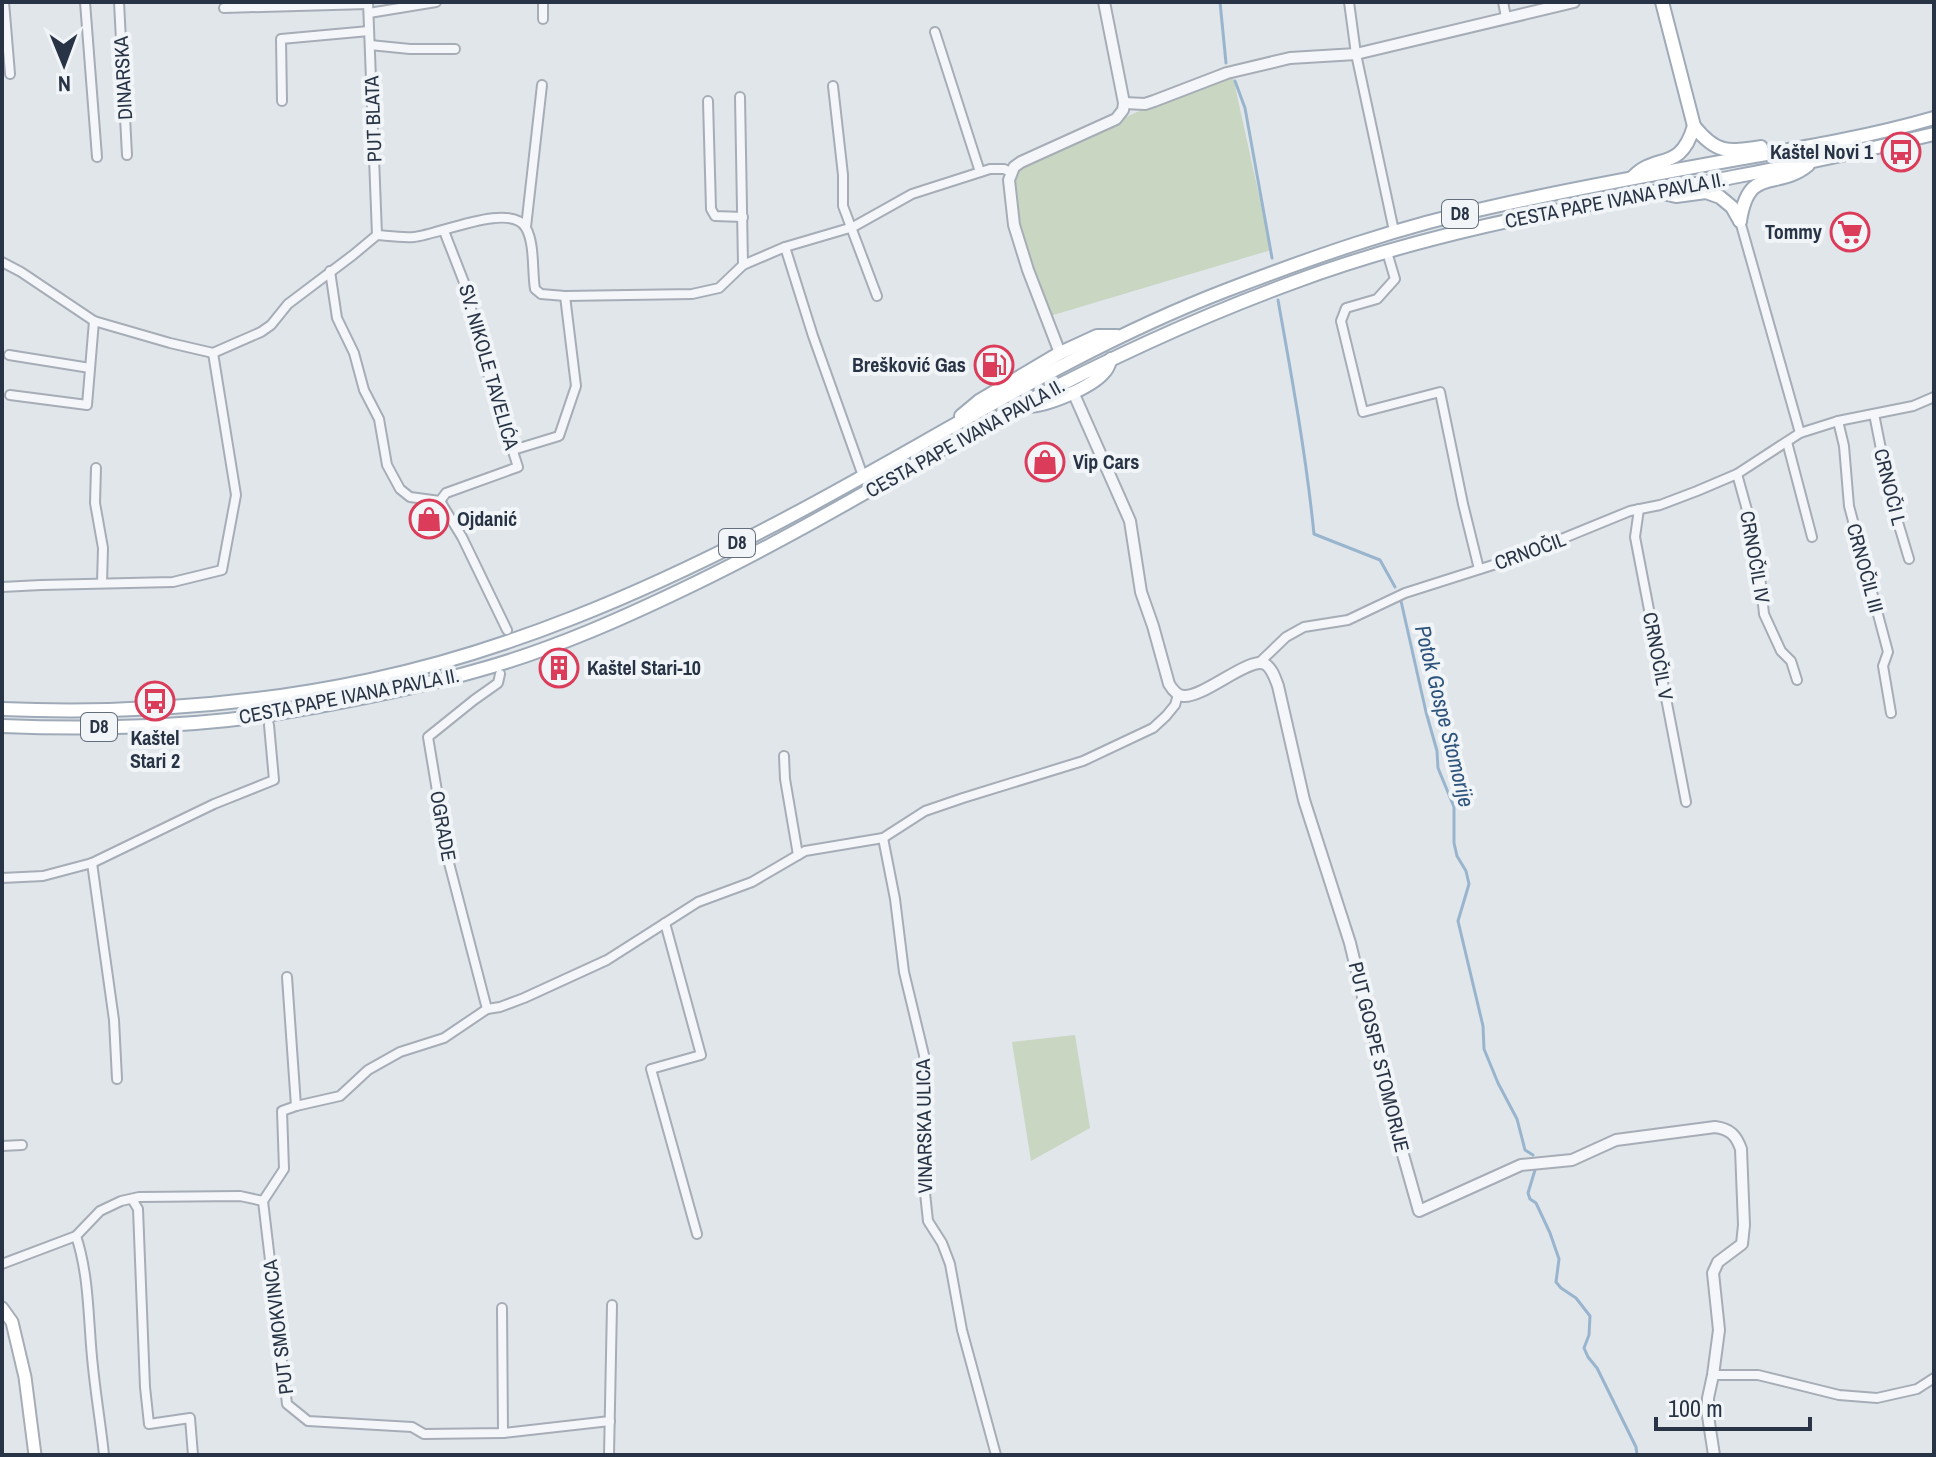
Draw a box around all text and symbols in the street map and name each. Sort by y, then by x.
north arrow [24,24,104,104]
street label: DINARSKA [107,35,138,121]
text: N [58,69,71,99]
street label: PUT BLATA [357,75,388,163]
bus stop icon: Kaštel Novi 1 [1880,131,1922,173]
place label: Kaštel Novi 1 [1770,138,1874,165]
street label: CESTA PAPE IVANA PAVLA II. [1503,165,1727,234]
road number: D8 [1442,200,1478,228]
supermarket icon: Tommy [1829,211,1871,253]
place label: Tommy [1765,218,1823,245]
street label: SV. NIKOLE TAVELIĆA [453,281,526,453]
fuel station icon: Brešković Gas [973,344,1015,386]
place label: Brešković Gas [852,351,966,378]
street label: CESTA PAPE IVANA PAVLA II. [860,372,1069,504]
shop icon: Vip Cars [1024,441,1066,483]
street label: CRNOČI L [1868,446,1913,528]
place label: Vip Cars [1073,448,1139,475]
shop icon: Ojdanić [408,498,450,540]
place label: Ojdanić [457,505,517,532]
street label: CRNOČIL IV [1734,509,1777,605]
street label: CRNOČIL III [1841,520,1890,616]
street label: CRNOČIL [1491,525,1569,576]
road number: D8 [719,529,755,557]
street label: CRNOČIL V [1637,610,1680,702]
water label: Potok Gospe Stomorije [1408,622,1482,810]
building icon: Kaštel Stari-10 [538,647,580,689]
place label: Kaštel Stari-10 [587,654,701,681]
street label: CESTA PAPE IVANA PAVLA II. [237,661,461,730]
bus stop icon: Kaštel Stari 2 [134,680,176,722]
road number: D8 [81,713,117,741]
place label: Kaštel Stari 2 [130,724,180,774]
street label: OGRADE [424,789,463,863]
street label: PUT GOSPE STOMORIJE [1343,959,1416,1155]
street label: VINARSKA ULICA [909,1058,938,1194]
street label: PUT SMOKVINCA [256,1258,299,1396]
scale bar [1656,1381,1810,1431]
text: 100 m [1668,1392,1723,1424]

